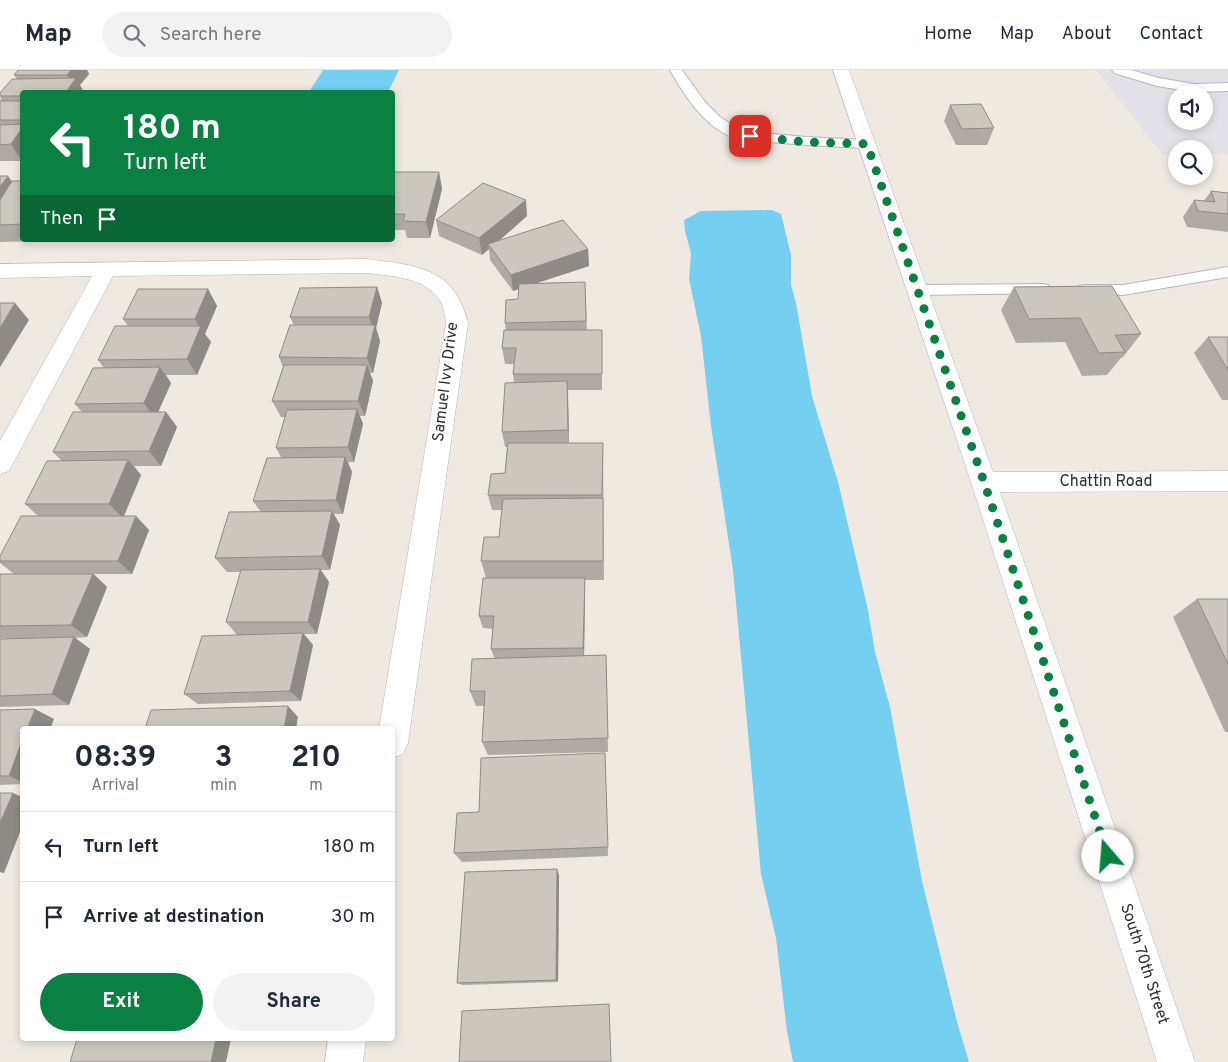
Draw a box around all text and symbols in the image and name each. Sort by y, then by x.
search box [102,12,452,57]
text: Map [25,20,72,50]
icon: search [120,21,148,49]
text: Search here [160,23,261,47]
text: Home [924,23,972,46]
text: Map [1000,23,1034,46]
text: About [1062,23,1111,46]
text: Contact [1139,23,1203,46]
map controls [1168,85,1213,185]
button: sound [1168,85,1213,130]
text: 180 m [123,107,221,151]
icon: left [40,110,105,175]
pin [729,115,771,157]
icon: arrive [736,122,764,150]
button: search [1168,140,1213,185]
text: Turn left [123,150,206,177]
icon: arrive [93,205,121,233]
text: Then [40,207,83,231]
street label: Samuel Ivy Drive [429,321,463,443]
street label: Chattin Road [1059,472,1153,492]
text: 08:39 [74,740,156,777]
text: 3 [215,740,233,777]
text: 210 [291,740,341,777]
text: Arrival [91,776,139,796]
text: min [210,776,237,796]
text: m [309,776,323,796]
position arrow [1081,829,1133,881]
icon: left [40,833,68,861]
text: Turn left [83,835,159,859]
text: 180 m [324,835,375,859]
street label: South 70th Street [1115,901,1173,1027]
icon: arrive [40,903,68,931]
text: Arrive at destination [83,905,264,929]
text: 30 m [331,905,375,929]
button: Exit [40,973,203,1031]
button: Share [213,973,375,1031]

